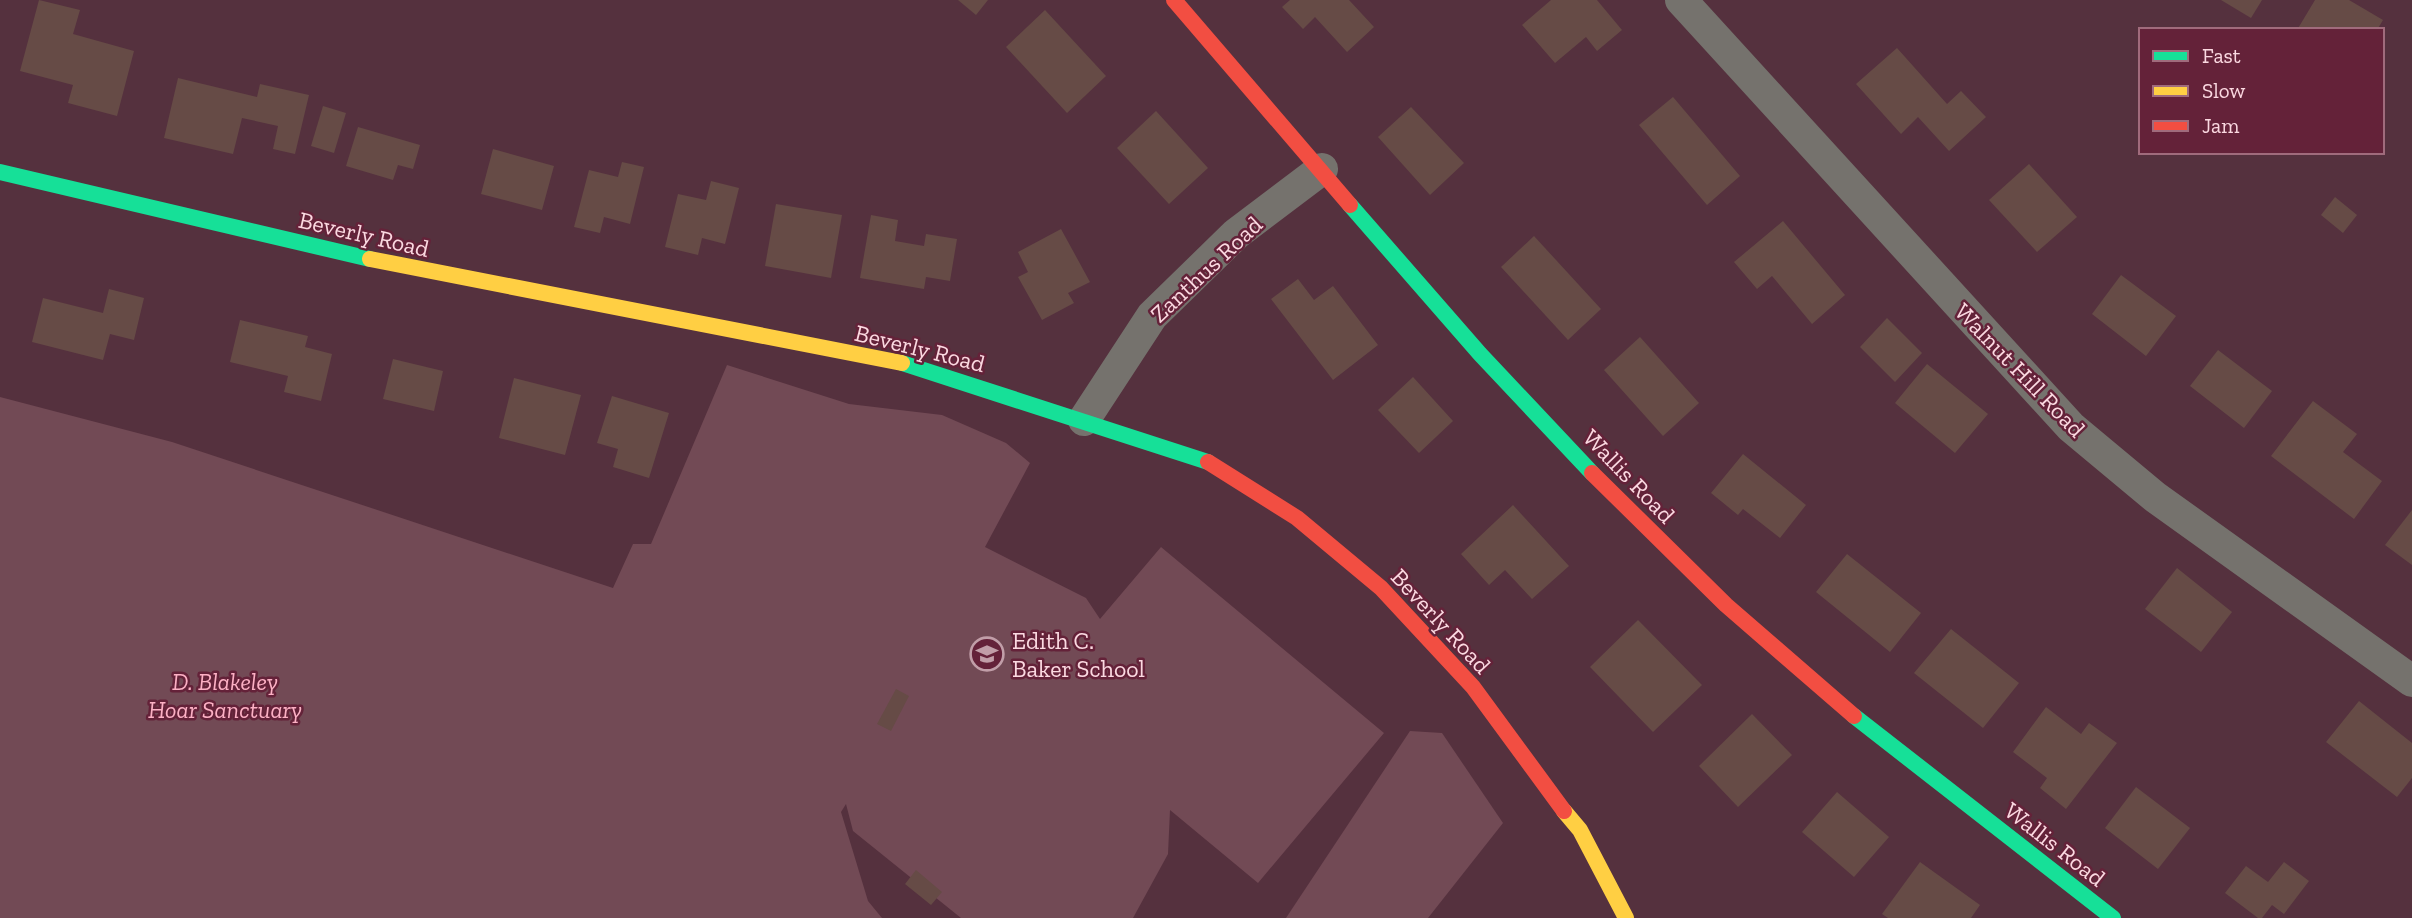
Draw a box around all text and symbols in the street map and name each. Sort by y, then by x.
legend [2139,28,2384,154]
text: Fast [2202,43,2241,68]
text: Slow [2202,78,2245,103]
text: Jam [2202,113,2239,138]
street label: Beverly Road [296,205,432,263]
street label: Zanthus Road [1144,210,1268,328]
street label: Walnut Hill Road [1949,297,2091,443]
street label: Beverly Road [852,318,988,378]
street label: Wallis Road [1577,423,1681,529]
street label: Beverly Road [1385,562,1497,680]
place label: Edith C. Baker School [1012,626,1145,683]
school or university icon: Edith C. Baker School [968,635,1006,673]
park label: D. Blakeley Hoar Sanctuary [148,667,302,724]
street label: Wallis Road [1999,796,2111,892]

